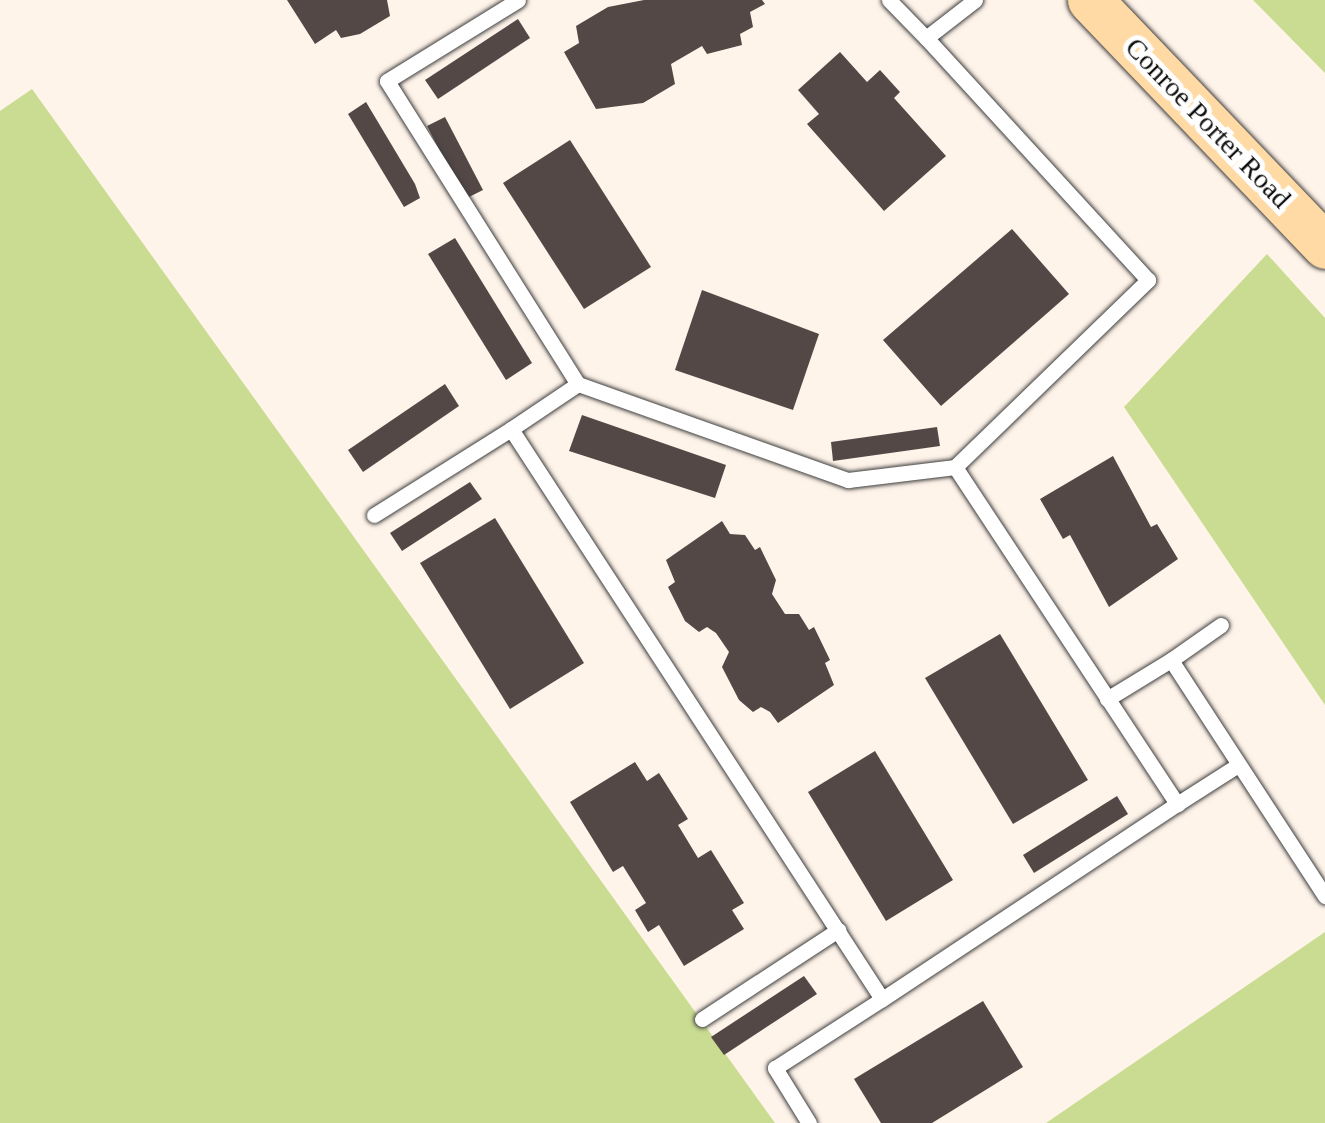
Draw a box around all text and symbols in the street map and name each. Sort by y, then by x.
street label: Conroe Porter Road [1118,31,1298,215]

